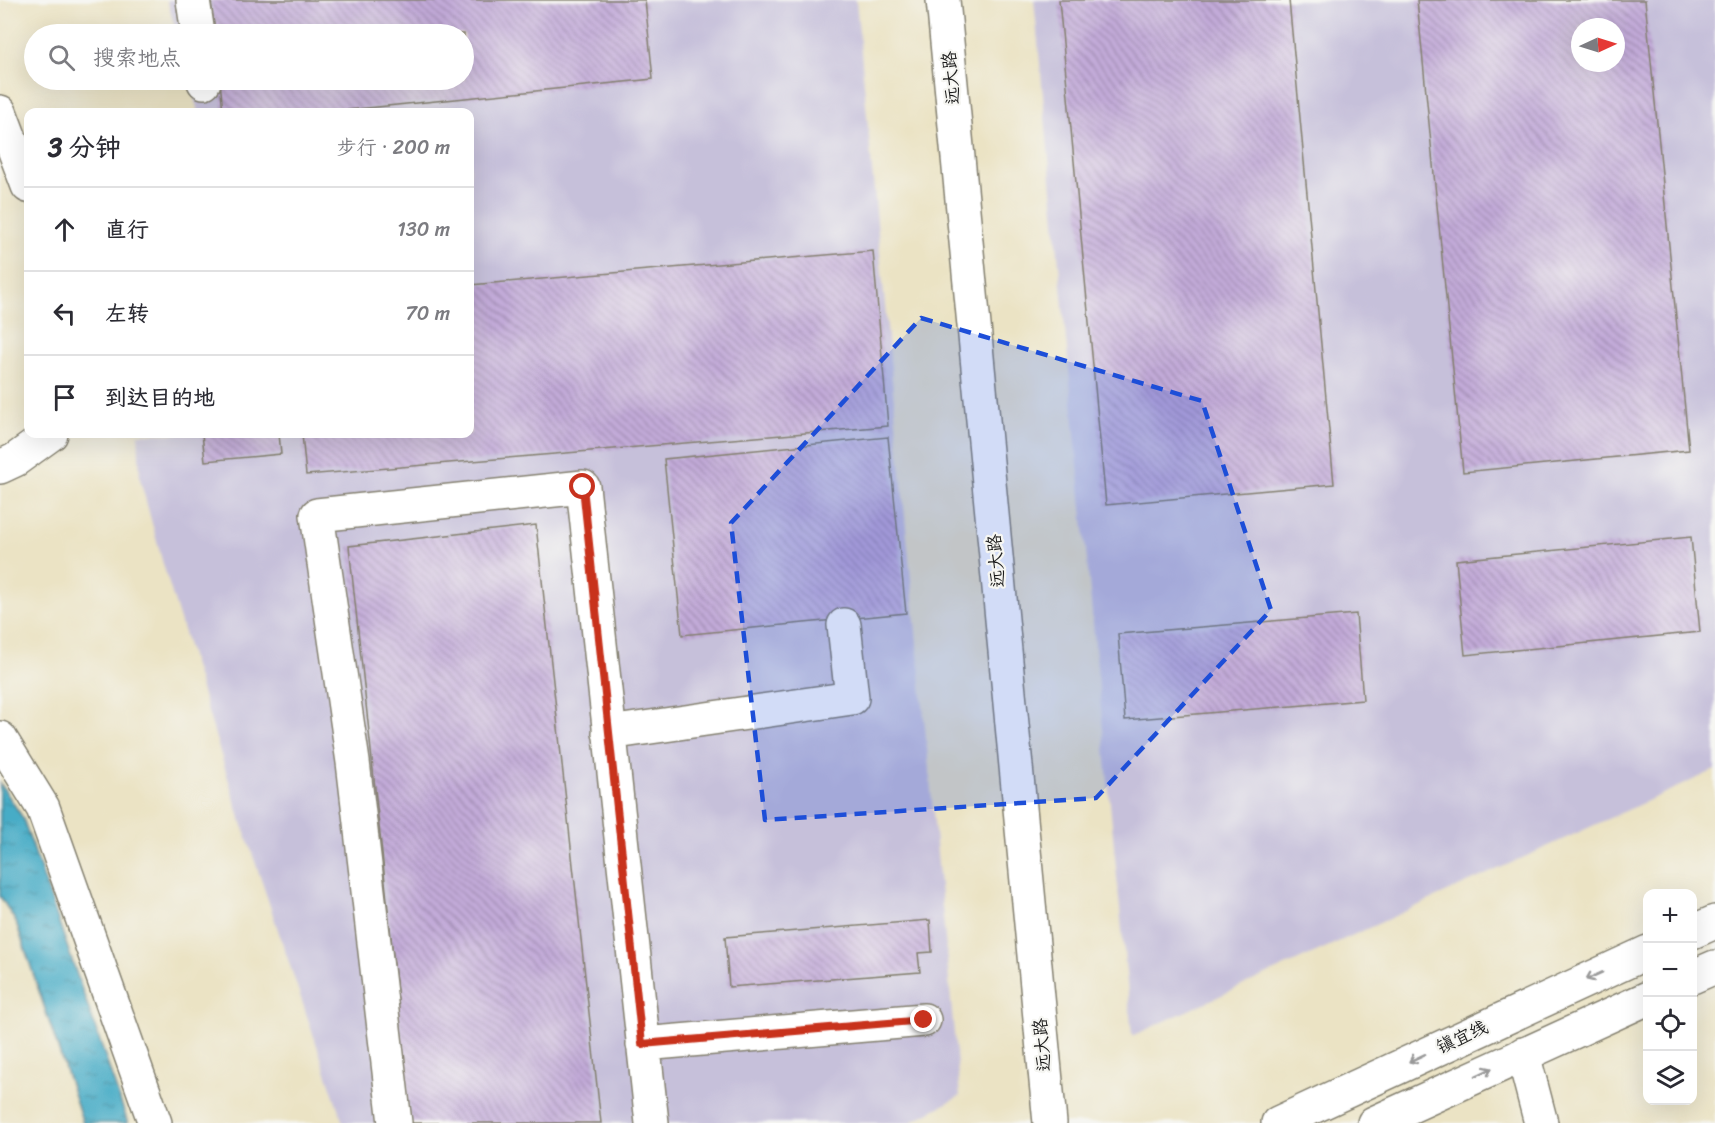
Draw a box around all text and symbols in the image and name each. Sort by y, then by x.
north arrow [1571,18,1625,72]
search box [24,24,474,90]
text: 搜索地点 [93,38,181,77]
icon: search [45,41,78,74]
street label: 远大路 [933,50,969,106]
text: 3 分钟 [48,124,121,170]
text: 步行 · 200 m [337,130,450,165]
text: 直行 [105,210,149,249]
text: 130 m [397,212,450,247]
icon: ahead [48,213,81,246]
text: 左转 [105,294,149,333]
text: 70 m [405,296,450,331]
icon: left [48,297,81,330]
text: 到达目的地 [105,378,215,417]
icon: arrive [48,381,81,414]
route start [569,473,595,499]
street label: 远大路 [978,533,1014,589]
map controls [1643,889,1697,1105]
button: + [1643,889,1697,943]
button: − [1643,943,1697,997]
one-way arrow [1586,971,1604,983]
button: locate [1643,997,1697,1051]
route end [910,1006,936,1032]
street label: 镇宜线 [1431,1011,1493,1063]
street label: 远大路 [1024,1017,1060,1073]
button: layers [1643,1051,1697,1105]
one-way arrow [1409,1052,1427,1064]
one-way arrow [1474,1066,1492,1077]

